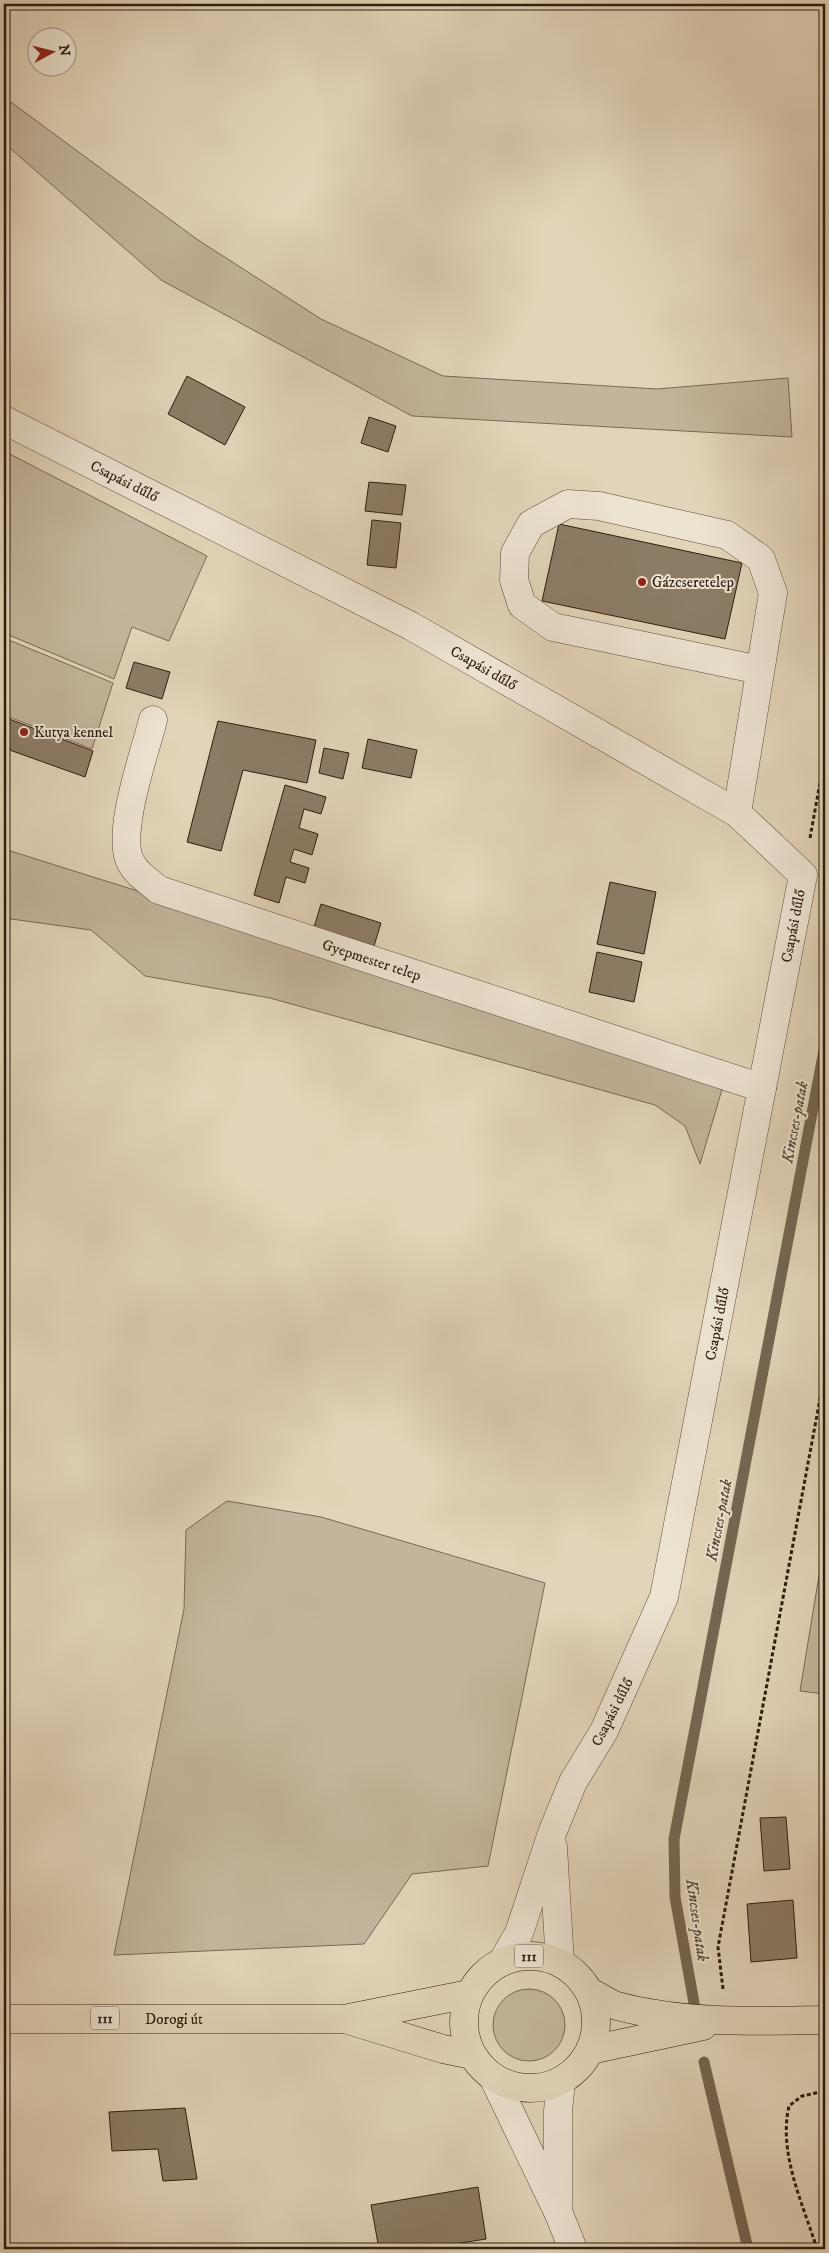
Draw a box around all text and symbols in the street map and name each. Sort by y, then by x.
north arrow [28,28,78,78]
text: N [54,44,74,58]
street label: Csapási dűlő [87,456,162,507]
place label: Gázcseretelep [652,573,735,592]
marker: Gázcseretelep [636,576,648,588]
street label: Csapási dűlő [447,642,521,695]
place label: Kutya kennel [34,723,114,742]
marker: Kutya kennel [18,726,30,738]
street label: Csapási dűlő [777,887,810,964]
street label: Gyepmester telep [320,935,424,986]
water label: Kincses-patak [777,1079,813,1166]
street label: Csapási dűlő [701,1285,734,1362]
water label: Kincses-patak [701,1477,737,1564]
street label: Csapási dűlő [587,1674,638,1749]
water label: Kincses-patak [681,1877,713,1963]
road number: 111 [515,1944,543,1968]
road number: 111 [91,2006,119,2030]
street label: Dorogi út [145,2010,203,2029]

